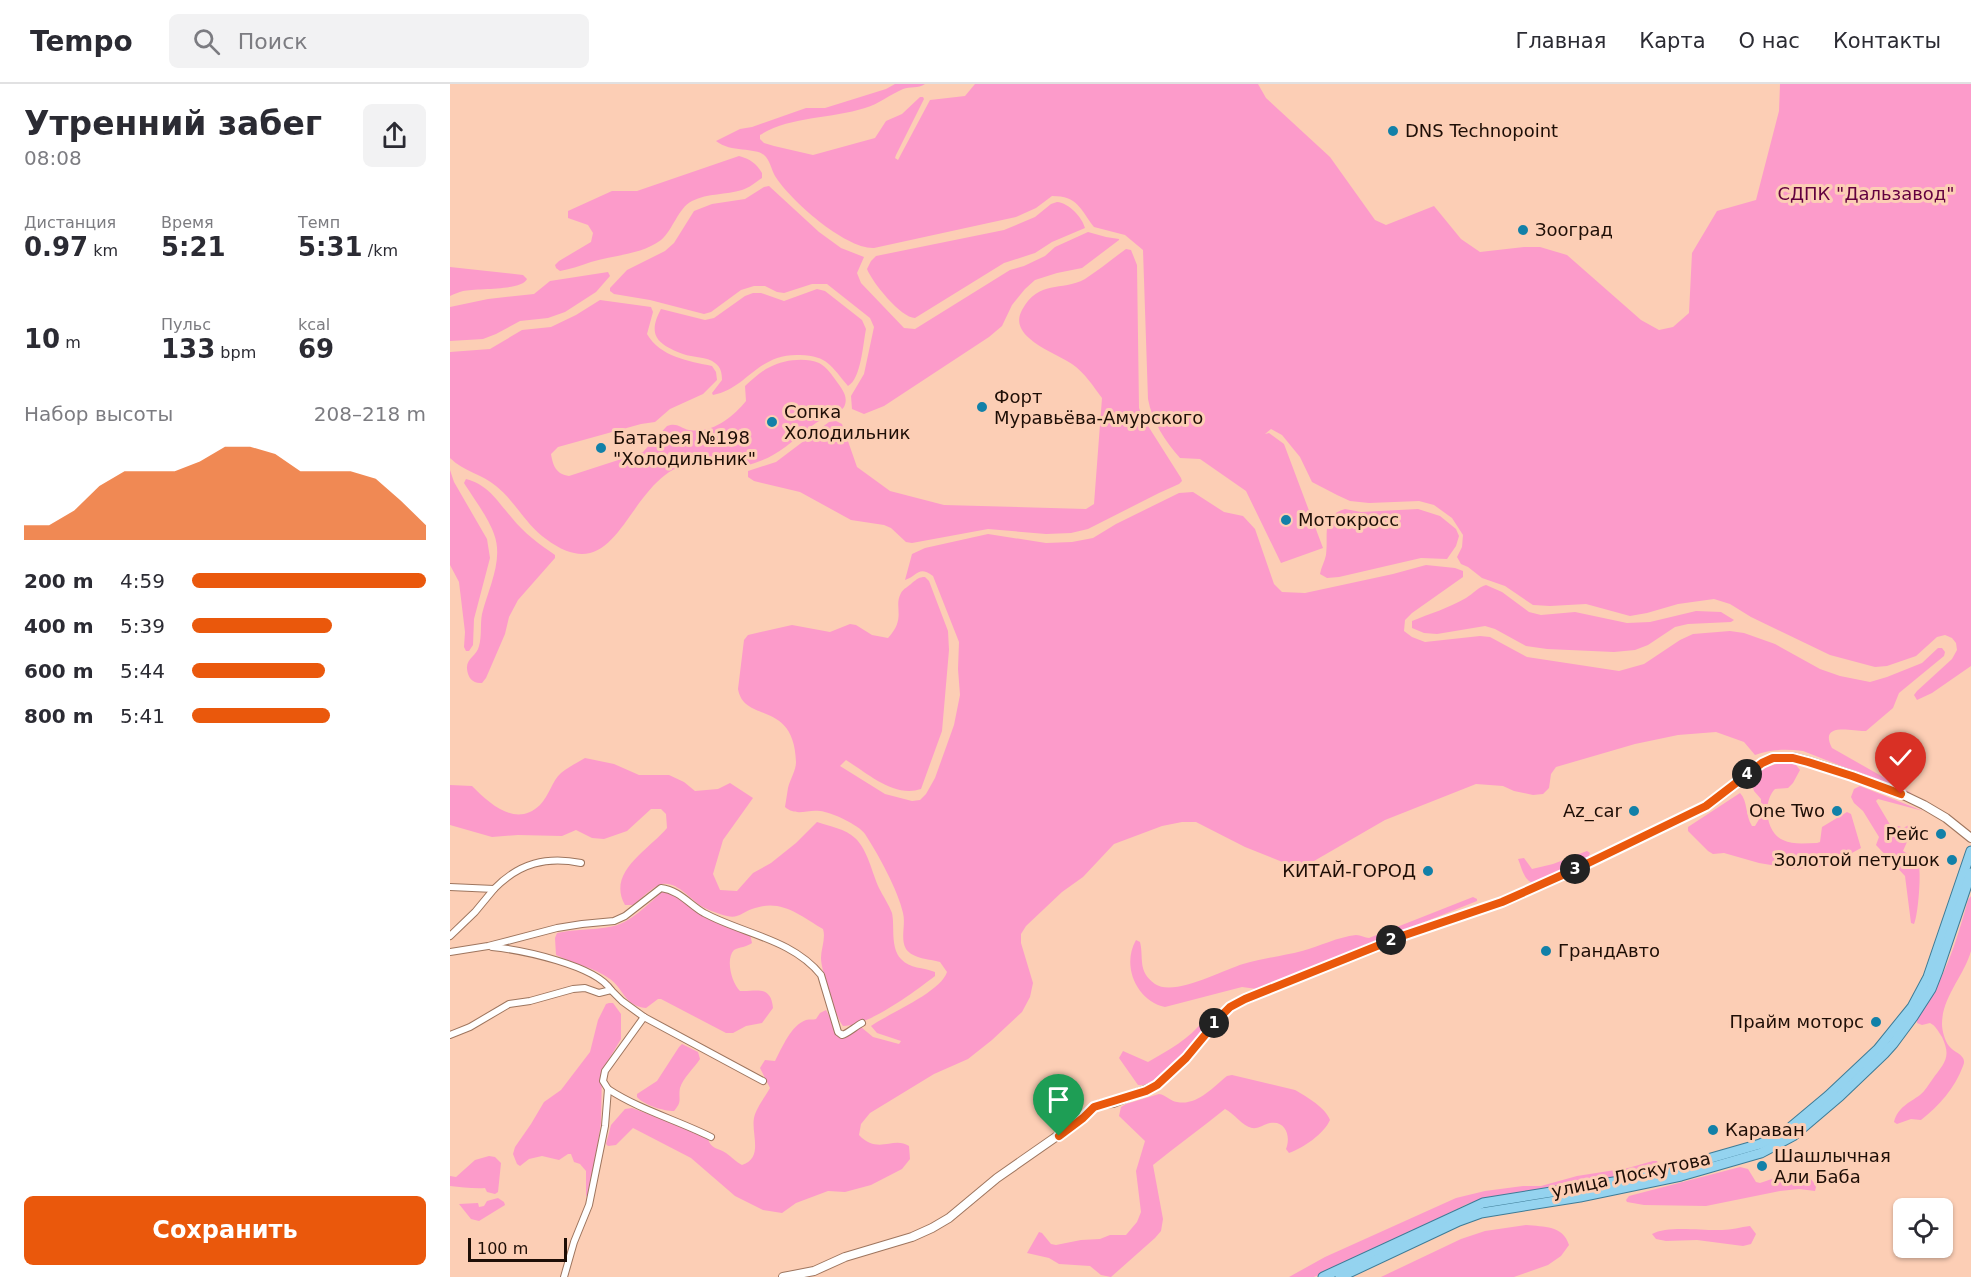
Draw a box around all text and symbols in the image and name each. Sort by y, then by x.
search box [169,14,589,68]
text: Tempo [30,25,133,58]
icon: search [190,25,223,58]
text: Поиск [238,29,308,54]
text: Главная [1516,29,1606,53]
text: Карта [1639,29,1706,53]
text: О нас [1739,29,1800,53]
text: Контакты [1833,29,1941,53]
text: Утренний забег [24,104,322,143]
button: share [363,104,426,167]
place label: DNS Technopoint [1405,120,1558,141]
marker: DNS Technopoint [1386,124,1400,138]
text: 08:08 [24,146,82,170]
park label: СДПК "Дальзавод" [1777,183,1955,204]
text: Дистанция [24,213,116,232]
text: Время [161,213,214,232]
text: Темп [298,213,340,232]
place label: Зооград [1535,219,1613,240]
marker: Зооград [1516,223,1530,237]
text: 0.97 [24,232,88,262]
text: 5:21 [161,232,226,262]
text: 5:31 [298,232,363,262]
text: km [88,241,118,260]
text: /km [363,241,398,260]
text: Пульс [161,315,211,334]
text: kcal [298,315,330,334]
text: 10 [24,324,60,354]
text: m [60,333,81,352]
text: 133 [161,334,215,364]
text: 69 [298,334,334,364]
text: bpm [215,343,256,362]
place label: Форт Муравьёва-Амурского [994,386,1203,428]
marker: Форт Муравьёва-Амурского [975,400,989,414]
place label: Сопка Холодильник [784,401,911,443]
text: Набор высоты [24,402,173,426]
text: 208–218 m [314,402,426,426]
marker: Сопка Холодильник [765,415,779,429]
place label: Батарея №198 "Холодильник" [613,427,756,469]
marker: Батарея №198 "Холодильник" [594,441,608,455]
place label: Мотокросс [1298,509,1399,530]
marker: Мотокросс [1279,513,1293,527]
text: 200 m [24,569,94,593]
text: 4:59 [120,569,165,593]
text: 400 m [24,614,94,638]
text: 5:39 [120,614,165,638]
text: 600 m [24,659,94,683]
text: 5:44 [120,659,165,683]
text: 800 m [24,704,94,728]
text: 5:41 [120,704,165,728]
pin [1875,732,1926,794]
icon: check [1884,741,1917,774]
pin: 4 [1732,759,1762,789]
text: 4 [1741,764,1753,783]
place label: Az_car [1563,800,1623,822]
place label: One Two [1749,800,1825,821]
marker: Az_car [1627,804,1641,818]
marker: One Two [1830,804,1844,818]
place label: Рейс [1885,823,1929,844]
marker: Рейс [1934,827,1948,841]
place label: Золотой петушок [1774,849,1940,870]
marker: Золотой петушок [1945,853,1959,867]
pin: 3 [1560,854,1590,884]
text: 3 [1569,859,1581,878]
place label: КИТАЙ-ГОРОД [1282,860,1416,881]
marker: КИТАЙ-ГОРОД [1421,864,1435,878]
pin: 2 [1376,925,1406,955]
text: 2 [1385,930,1397,949]
place label: ГрандАвто [1558,940,1660,961]
marker: ГрандАвто [1539,944,1553,958]
pin: 1 [1199,1008,1229,1038]
place label: Прайм моторс [1730,1011,1864,1032]
text: 1 [1208,1013,1220,1032]
marker: Прайм моторс [1869,1015,1883,1029]
pin [1033,1074,1084,1136]
icon: arrive [1042,1083,1075,1116]
place label: Караван [1725,1119,1805,1140]
marker: Караван [1706,1123,1720,1137]
place label: Шашлычная Али Баба [1774,1145,1891,1187]
street label: улица Лоскутова [1549,1147,1712,1202]
marker: Шашлычная Али Баба [1755,1159,1769,1173]
button: Сохранить [24,1196,426,1265]
map controls [1893,1198,1953,1258]
button: locate [1893,1198,1953,1258]
scale bar [468,1235,567,1262]
text: 100 m [477,1239,528,1258]

